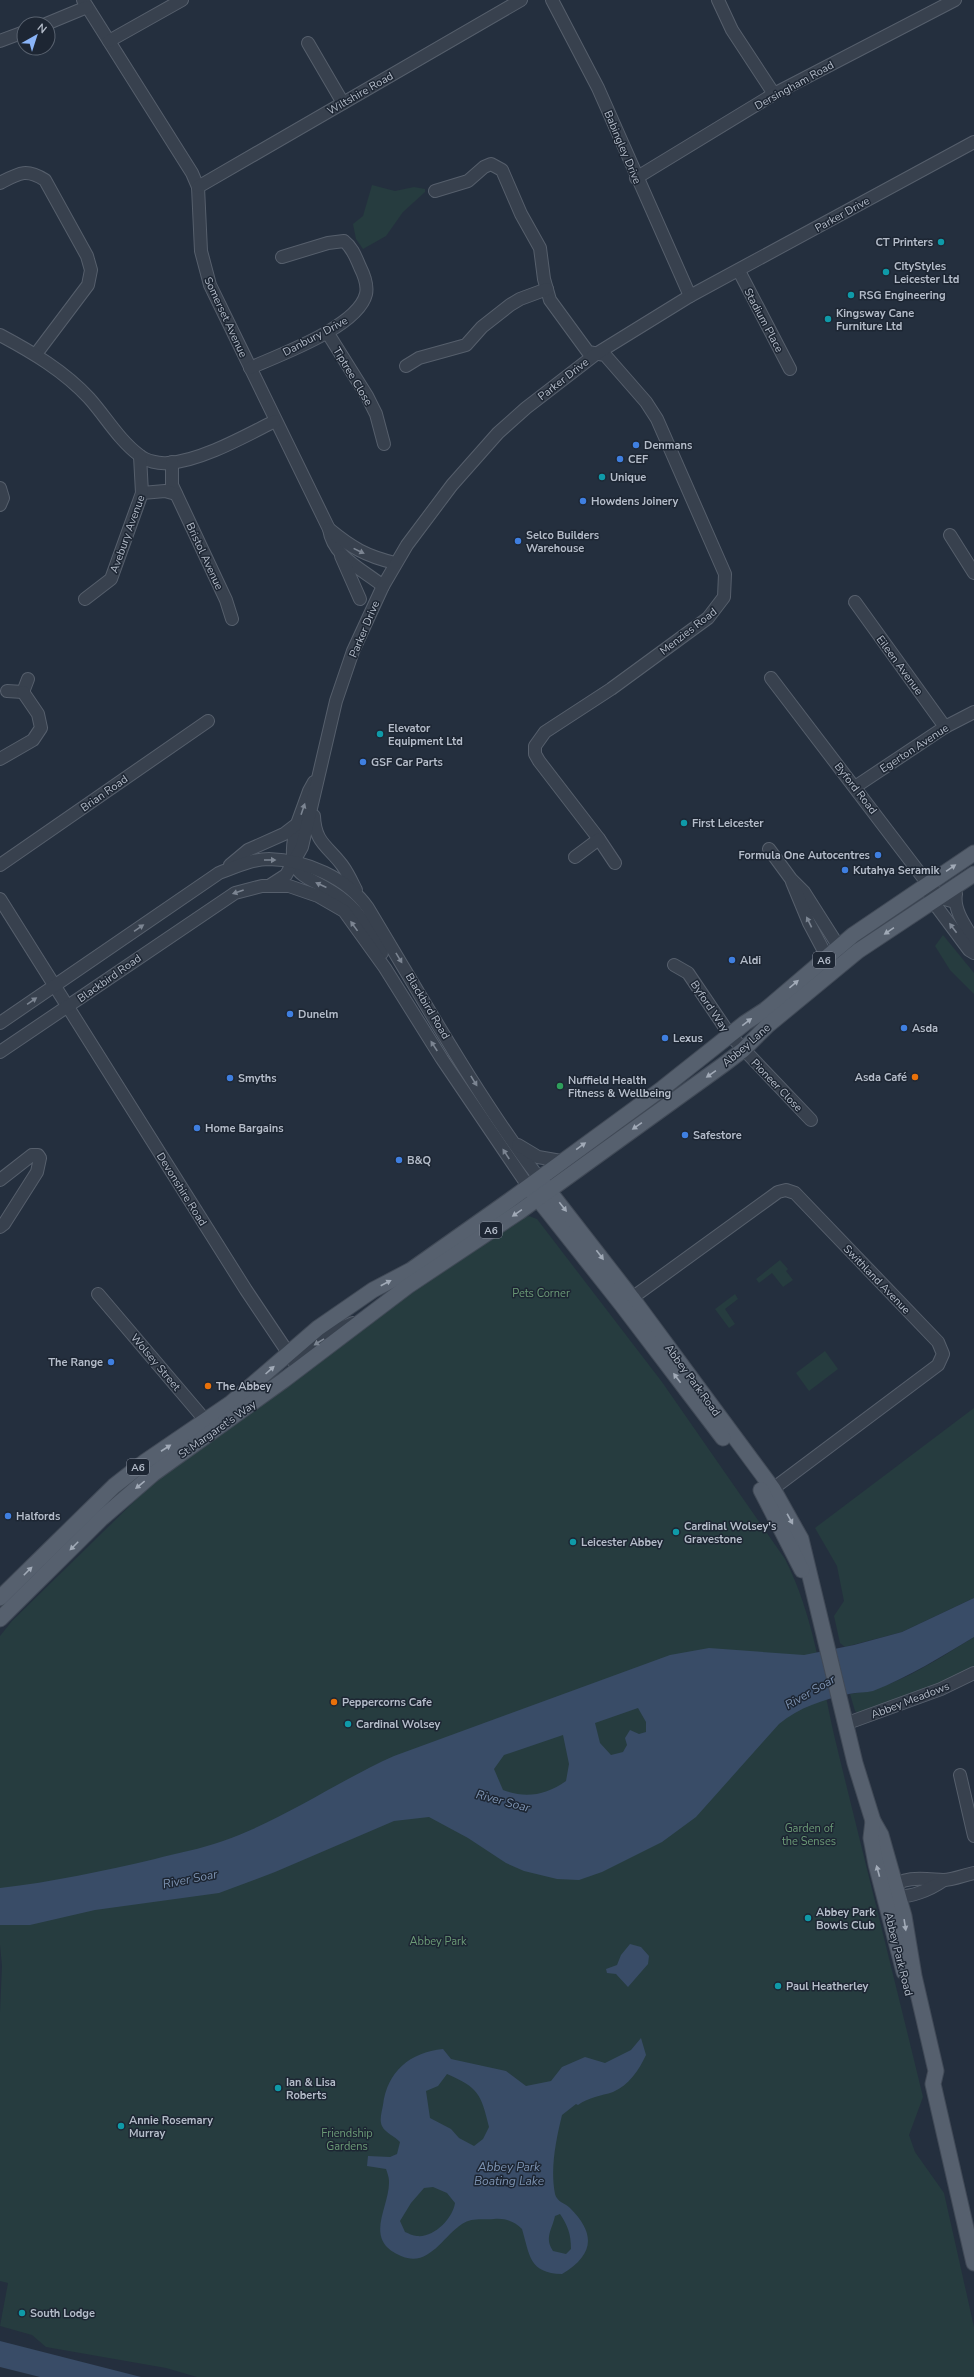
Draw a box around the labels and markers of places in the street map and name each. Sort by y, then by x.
place label: CT Printers [875,235,933,250]
marker: CT Printers [936,237,946,247]
place label: CityStyles Leicester Ltd [894,259,959,287]
marker: CityStyles Leicester Ltd [881,267,891,277]
place label: RSG Engineering [859,288,946,303]
marker: RSG Engineering [846,290,856,300]
place label: Kingsway Cane Furniture Ltd [836,306,914,334]
marker: Kingsway Cane Furniture Ltd [823,314,833,324]
place label: Denmans [644,438,692,453]
marker: Denmans [631,440,641,450]
place label: CEF [628,452,648,467]
marker: CEF [615,454,625,464]
place label: Unique [610,470,646,485]
marker: Unique [597,472,607,482]
place label: Howdens Joinery [591,494,678,509]
marker: Howdens Joinery [578,496,588,506]
place label: Selco Builders Warehouse [526,528,599,556]
marker: Selco Builders Warehouse [513,536,523,546]
place label: Elevator Equipment Ltd [388,721,463,749]
marker: Elevator Equipment Ltd [375,729,385,739]
place label: GSF Car Parts [371,755,443,770]
marker: GSF Car Parts [358,757,368,767]
place label: First Leicester [692,816,764,831]
marker: First Leicester [679,818,689,828]
place label: Formula One Autocentres [739,848,870,863]
marker: Formula One Autocentres [873,850,883,860]
place label: Kutahya Seramik [853,863,940,878]
marker: Kutahya Seramik [840,865,850,875]
place label: Aldi [740,953,761,968]
marker: Aldi [727,955,737,965]
place label: Dunelm [298,1007,338,1022]
marker: Dunelm [285,1009,295,1019]
place label: Asda [912,1021,938,1036]
marker: Asda [899,1023,909,1033]
place label: Lexus [673,1031,703,1046]
marker: Lexus [660,1033,670,1043]
place label: Asda Café [855,1070,907,1085]
place label: Smyths [238,1071,277,1086]
marker: Asda Café [910,1072,920,1082]
marker: Smyths [225,1073,235,1083]
place label: Nuffield Health Fitness & Wellbeing [568,1073,671,1101]
marker: Nuffield Health Fitness & Wellbeing [555,1081,565,1091]
place label: Home Bargains [205,1121,284,1136]
marker: Home Bargains [192,1123,202,1133]
place label: Safestore [693,1128,742,1143]
marker: Safestore [680,1130,690,1140]
place label: B&Q [407,1153,432,1168]
marker: B&Q [394,1155,404,1165]
place label: The Range [48,1355,103,1370]
marker: The Range [106,1357,116,1367]
place label: The Abbey [216,1379,271,1394]
marker: The Abbey [203,1381,213,1391]
place label: Halfords [16,1509,60,1524]
marker: Halfords [3,1511,13,1521]
place label: Cardinal Wolsey's Gravestone [684,1519,776,1547]
marker: Cardinal Wolsey's Gravestone [671,1527,681,1537]
place label: Leicester Abbey [581,1535,663,1550]
marker: Leicester Abbey [568,1537,578,1547]
place label: Peppercorns Cafe [342,1695,432,1710]
marker: Peppercorns Cafe [329,1697,339,1707]
place label: Cardinal Wolsey [356,1717,440,1732]
marker: Cardinal Wolsey [343,1719,353,1729]
place label: Abbey Park Bowls Club [816,1905,876,1933]
marker: Abbey Park Bowls Club [803,1913,813,1923]
place label: Paul Heatherley [786,1979,869,1994]
marker: Paul Heatherley [773,1981,783,1991]
place label: Ian & Lisa Roberts [286,2075,336,2103]
marker: Ian & Lisa Roberts [273,2083,283,2093]
place label: Annie Rosemary Murray [129,2113,213,2141]
marker: Annie Rosemary Murray [116,2121,126,2131]
place label: South Lodge [30,2306,95,2321]
marker: South Lodge [17,2308,27,2318]

